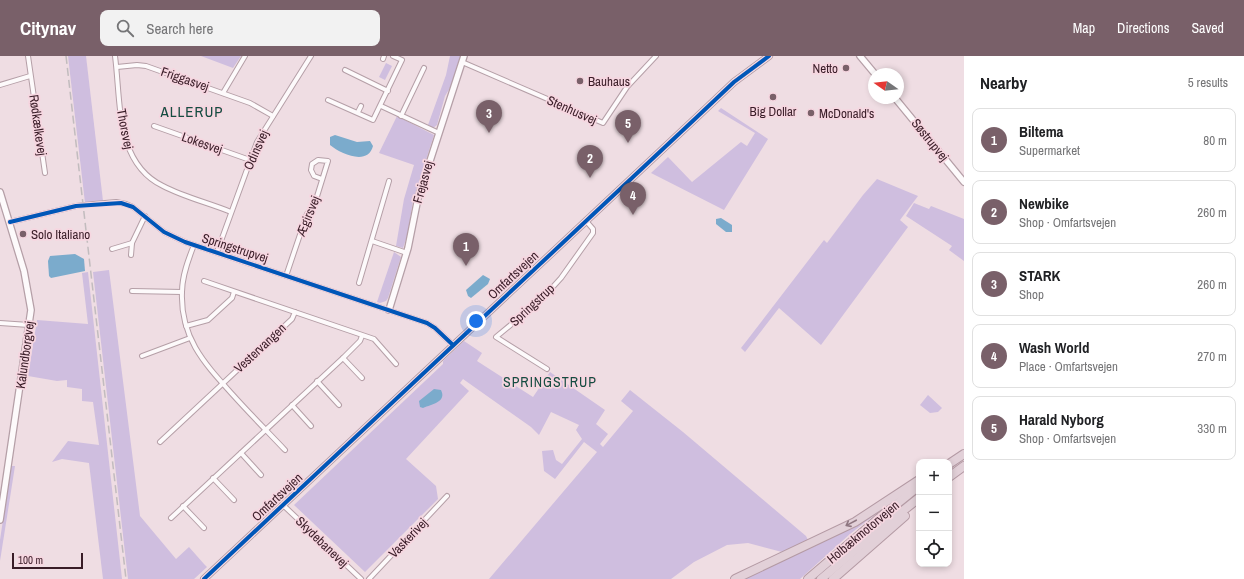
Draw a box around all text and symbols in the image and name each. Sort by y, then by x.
search box [100,10,380,46]
text: Citynav [20,15,76,41]
icon: search [114,17,136,39]
text: Search here [146,18,213,39]
text: Map [1073,19,1095,37]
text: Directions [1117,19,1169,37]
text: Saved [1191,19,1224,37]
place label: Netto [813,60,838,77]
street label: Friggasvej [159,63,211,95]
marker: Netto [841,63,851,73]
north arrow [868,68,904,104]
text: Nearby [980,71,1027,94]
place label: Bauhaus [588,73,630,90]
text: 5 results [1188,74,1228,91]
marker: Bauhaus [575,76,585,86]
street label: Stenhusvej [544,92,600,128]
marker: Big Dollar [768,92,778,102]
street label: Rødkælkevej [25,93,51,157]
pin: 3 [476,100,502,133]
district label: ALLERUP [159,101,224,122]
place label: Big Dollar [750,103,797,120]
place label: McDonald's [819,105,874,122]
street label: Thorsvej [113,107,137,151]
marker: McDonald's [806,108,816,118]
pin: 5 [615,110,641,143]
street label: Søstrupvej [908,115,952,165]
text: Biltema [1019,121,1063,142]
street label: Odinsvej [240,127,272,173]
street label: Lokesvej [179,128,225,158]
text: 1 [991,132,997,149]
text: 80 m [1203,132,1227,149]
text: Supermarket [1019,142,1080,159]
pin: 2 [577,145,603,178]
street label: Frejasvej [409,159,437,205]
pin: 4 [620,182,646,215]
street label: Ægirsvej [292,193,324,240]
text: Newbike [1019,193,1069,214]
text: 2 [991,204,997,221]
text: 260 m [1197,204,1227,221]
text: Shop · Omfartsvejen [1019,214,1116,231]
place label: Solo Italiano [31,226,90,243]
marker: Solo Italiano [18,229,28,239]
street label: Springstrupvej [200,229,270,267]
pin: 1 [453,233,479,266]
street label: Omfartsvejen [484,247,542,303]
text: STARK [1019,265,1060,286]
text: 3 [991,276,997,293]
text: 260 m [1197,276,1227,293]
street label: Springstrup [506,280,558,330]
text: Shop [1019,286,1044,303]
your location [466,311,486,331]
street label: Kalundborgvej [12,320,38,390]
street label: Vestervangen [230,320,290,376]
text: Wash World [1019,337,1089,358]
text: 4 [991,348,997,365]
text: 270 m [1197,348,1227,365]
text: Place · Omfartsvejen [1019,358,1118,375]
district label: SPRINGSTRUP [503,373,597,391]
text: Harald Nyborg [1019,409,1104,430]
text: 5 [991,420,997,437]
text: 330 m [1197,420,1227,437]
text: Shop · Omfartsvejen [1019,430,1116,447]
map controls [916,459,952,567]
button: + [916,459,952,495]
street label: Omfartsvejen [248,469,306,525]
button: − [916,495,952,531]
street label: Holbækmotorvejen [823,497,903,567]
street label: Skydebanevej [292,513,352,571]
street label: Vaskerivej [385,514,431,562]
one-way arrow [845,520,857,528]
button: locate [916,531,952,567]
scale bar [12,551,83,570]
text: 100 m [18,553,43,567]

